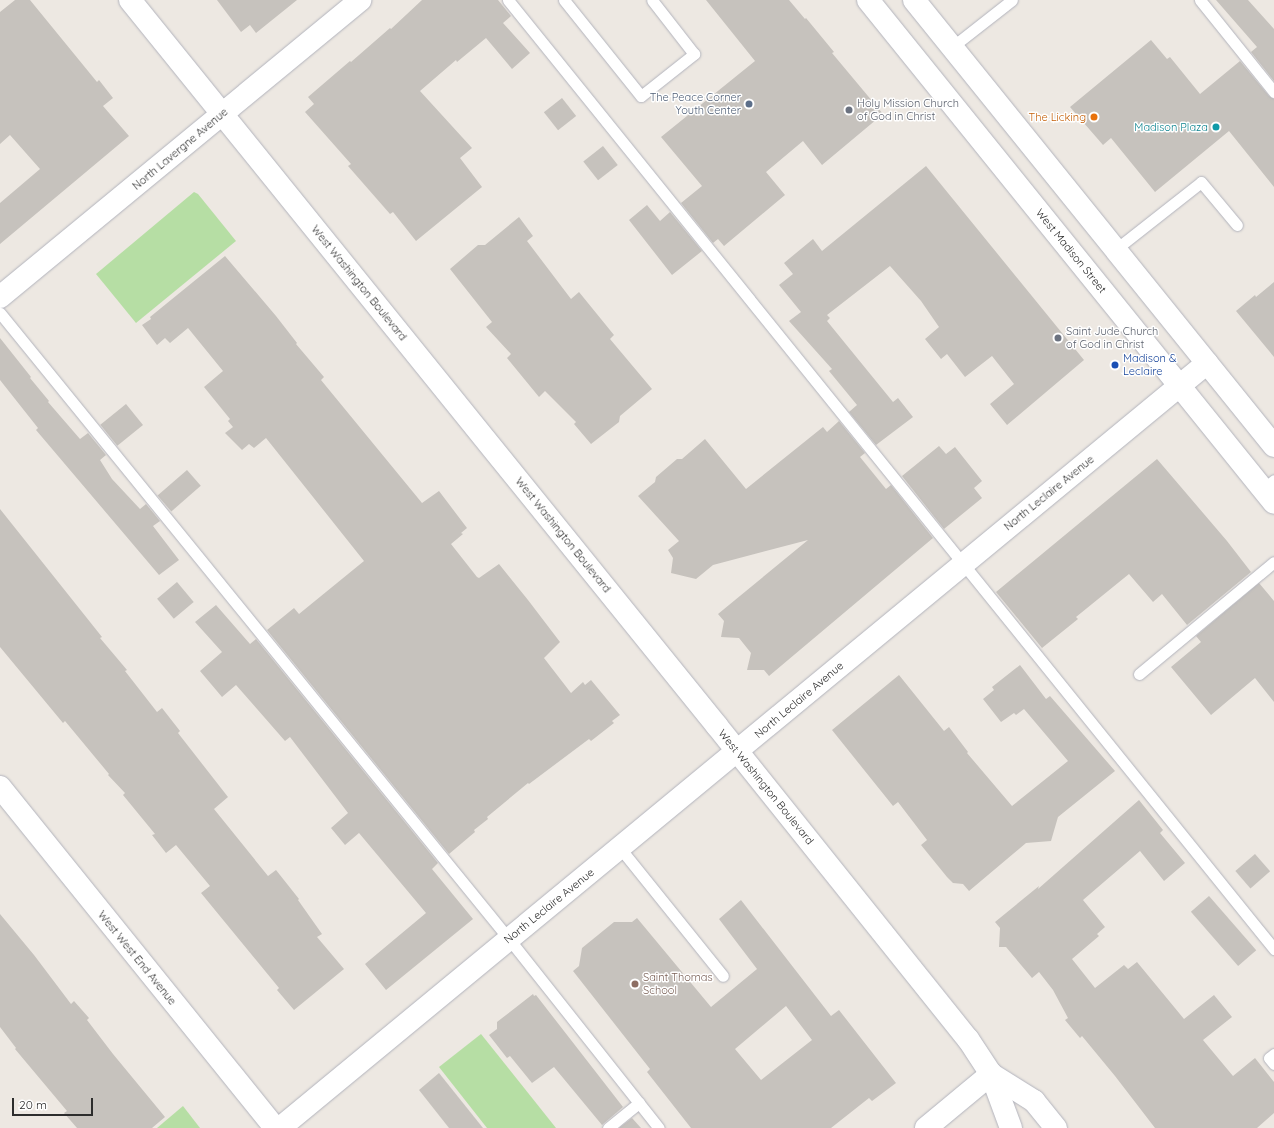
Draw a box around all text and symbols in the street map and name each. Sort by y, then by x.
place label: The Peace Corner Youth Center [650,91,741,117]
place label: Holy Mission Church of God in Christ [857,97,959,123]
marker: The Peace Corner Youth Center [744,99,754,109]
street label: North Lavergne Avenue [130,105,230,193]
marker: Holy Mission Church of God in Christ [844,105,854,115]
place label: The Licking [1029,110,1086,124]
marker: The Licking [1089,112,1099,122]
place label: Madison Plaza [1134,120,1208,134]
marker: Madison Plaza [1211,122,1221,132]
street label: West Madison Street [1033,206,1109,296]
street label: West Washington Boulevard [309,223,409,343]
place label: Saint Jude Church of God in Christ [1066,325,1158,351]
marker: Saint Jude Church of God in Christ [1053,333,1063,343]
place label: Madison & Leclaire [1123,352,1176,378]
marker: Madison & Leclaire [1110,360,1120,370]
street label: North Leclaire Avenue [1001,453,1097,533]
street label: West Washington Boulevard [513,475,613,595]
street label: North Leclaire Avenue [752,659,846,741]
street label: West Washington Boulevard [716,727,816,847]
street label: North Leclaire Avenue [501,866,597,946]
street label: West West End Avenue [95,908,179,1008]
place label: Saint Thomas School [643,971,713,997]
marker: Saint Thomas School [630,979,640,989]
scale bar [14,1090,95,1116]
text: 20 m [19,1097,47,1112]

